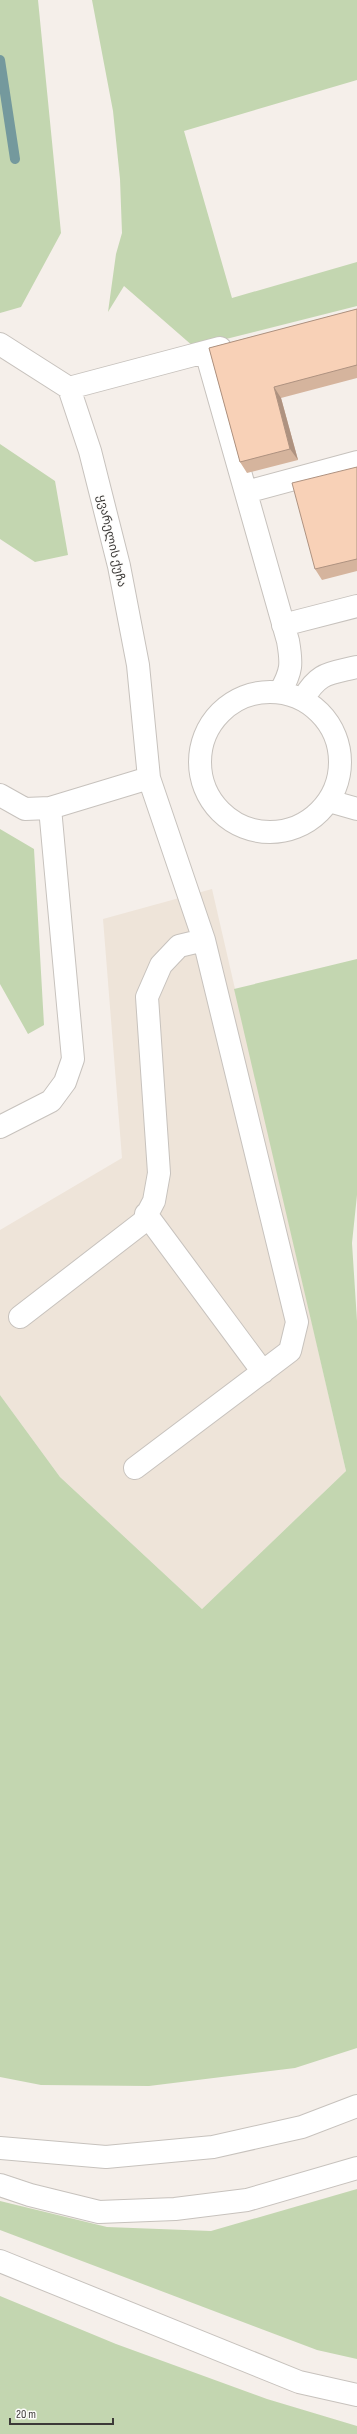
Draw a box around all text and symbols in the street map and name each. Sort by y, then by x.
street label: ყვარელის ქუჩა [94,494,129,589]
scale bar [10,2400,113,2426]
text: 20 m [16,2407,36,2422]

